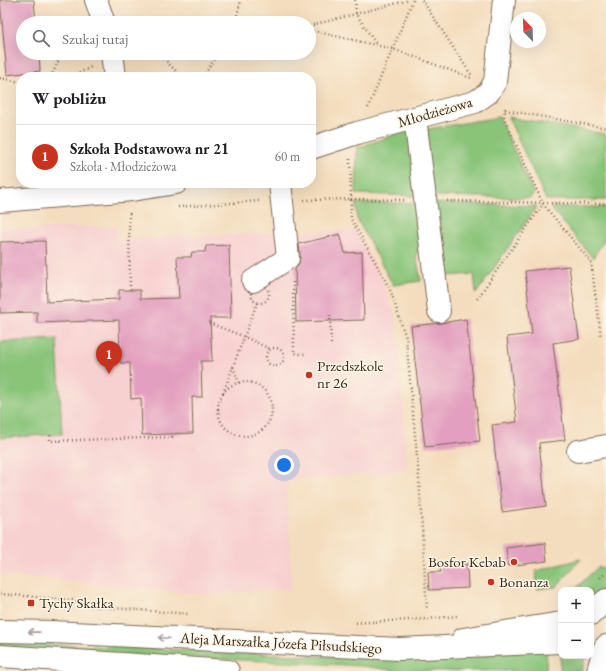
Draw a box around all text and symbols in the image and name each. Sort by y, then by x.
north arrow [510,12,546,48]
search box [16,16,316,60]
icon: search [30,27,52,49]
text: Szukaj tutaj [62,29,128,48]
text: W pobliżu [32,87,106,109]
street label: Młodzieżowa [395,92,474,131]
text: Szkoła Podstawowa nr 21 [70,139,229,158]
text: 1 [42,148,48,165]
text: 60 m [275,148,300,165]
text: Szkoła · Młodzieżowa [70,158,176,175]
pin: 1 [96,341,122,374]
place label: Przedszkole nr 26 [317,356,384,392]
marker: Przedszkole nr 26 [304,370,314,380]
your location [274,455,294,475]
place label: Bosfor Kebab [428,552,506,571]
marker: Bosfor Kebab [509,557,519,567]
place label: Bonanza [499,572,549,591]
marker: Bonanza [486,577,496,587]
map controls [558,587,594,659]
button: + [558,587,594,623]
place label: Tychy Skałka [39,593,114,612]
marker: Tychy Skałka [26,598,36,608]
button: − [558,623,594,659]
one-way arrow [28,628,41,636]
street label: Aleja Marszałka Józefa Piłsudskiego [179,628,382,657]
one-way arrow [158,634,171,641]

